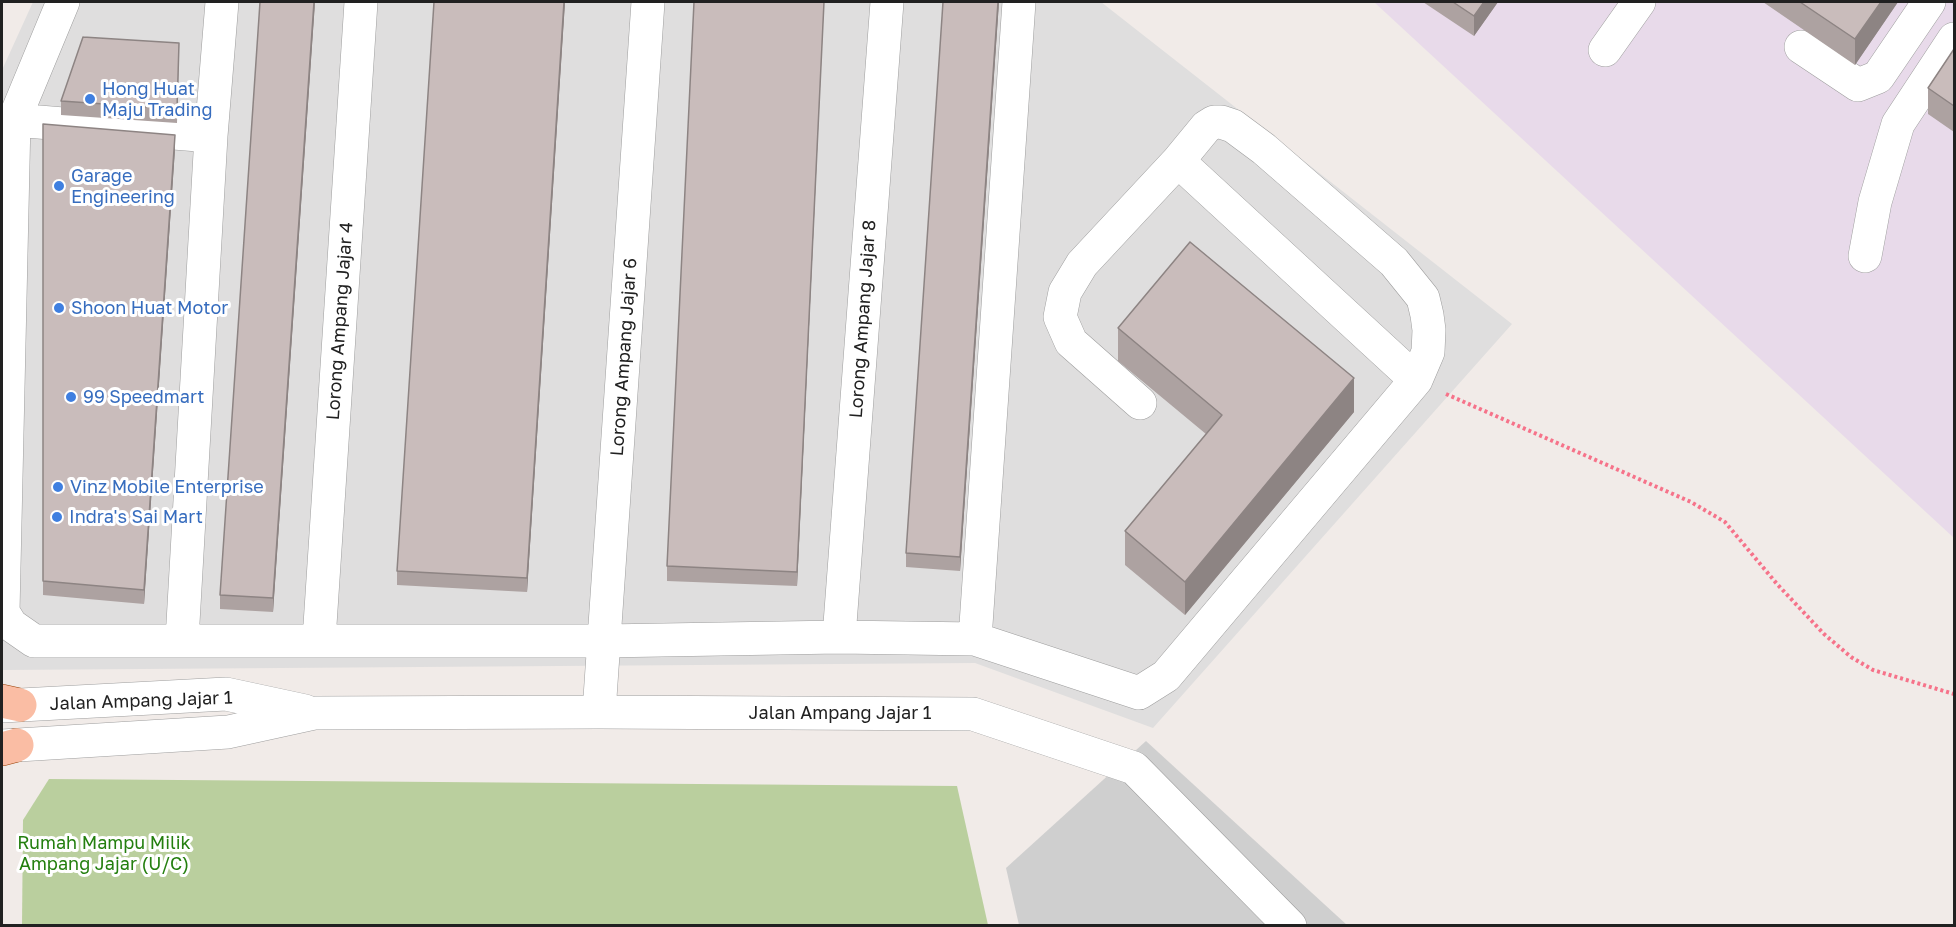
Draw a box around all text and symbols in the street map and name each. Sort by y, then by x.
place label: Hong Huat Maju Trading [102,78,212,121]
marker: Hong Huat Maju Trading [83,92,97,106]
place label: Garage Engineering [71,165,175,207]
marker: Garage Engineering [52,179,66,193]
street label: Lorong Ampang Jajar 8 [845,219,881,419]
street label: Lorong Ampang Jajar 4 [322,221,358,421]
street label: Lorong Ampang Jajar 6 [606,257,642,457]
place label: Shoon Huat Motor [71,297,228,319]
marker: Shoon Huat Motor [52,301,66,315]
place label: 99 Speedmart [83,386,204,408]
marker: 99 Speedmart [64,390,78,404]
place label: Vinz Mobile Enterprise [70,476,264,498]
marker: Vinz Mobile Enterprise [51,480,65,494]
place label: Indra's Sai Mart [69,506,203,528]
marker: Indra's Sai Mart [50,510,64,524]
street label: Jalan Ampang Jajar 1 [49,687,233,715]
street label: Jalan Ampang Jajar 1 [749,702,931,724]
park label: Rumah Mampu Milik Ampang Jajar (U/C) [17,832,191,874]

